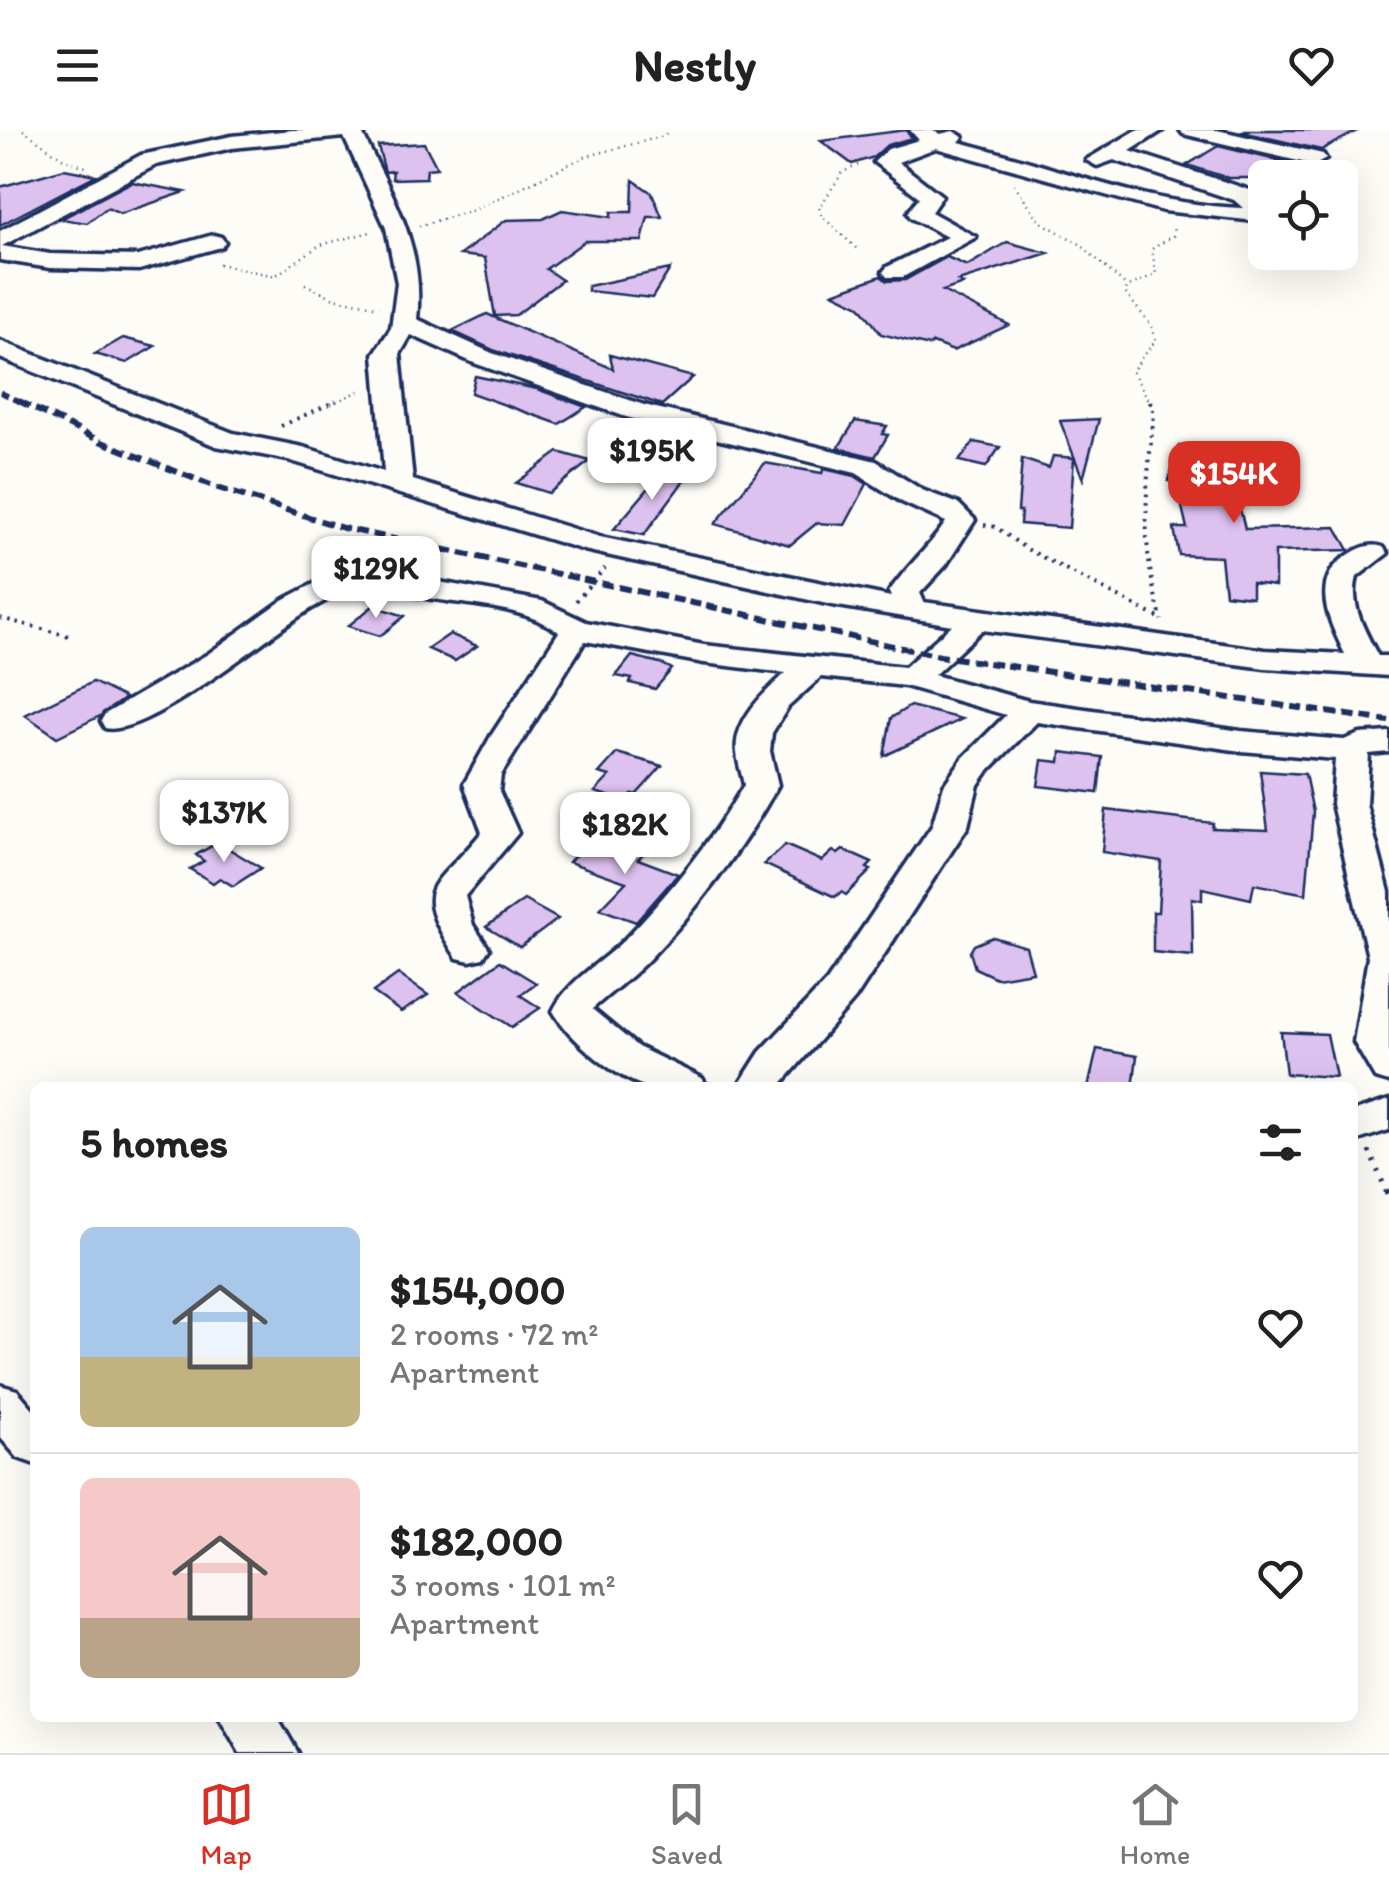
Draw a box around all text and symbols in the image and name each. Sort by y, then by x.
icon: menu [50,38,105,93]
text: Nestly [633,38,756,92]
icon: heart [1284,38,1339,93]
map controls [1248,160,1358,270]
button: locate [1248,160,1358,270]
pin: $195K [582,418,722,503]
text: $195K [609,431,695,469]
pin: $154K [1164,441,1304,526]
text: $154K [1190,454,1278,492]
pin: $129K [306,536,446,621]
text: $129K [333,549,419,587]
pin: $137K [154,780,294,865]
pin: $182K [555,792,695,877]
text: $137K [182,793,266,831]
text: $182K [582,805,668,843]
icon: filters [1253,1115,1308,1170]
text: 5 homes [80,1117,228,1168]
text: $154,000 [390,1264,566,1315]
icon: home [160,1267,280,1387]
icon: heart [1253,1300,1308,1355]
text: 2 rooms · 72 m² [390,1315,598,1353]
text: Apartment [390,1353,539,1391]
text: $182,000 [390,1515,563,1566]
icon: home [160,1518,280,1638]
icon: heart [1253,1551,1308,1606]
text: 3 rooms · 101 m² [390,1566,616,1604]
text: Apartment [390,1604,539,1642]
tab: Map [199,1777,254,1871]
tab: Saved [651,1777,722,1871]
tab: Home [1120,1777,1190,1871]

